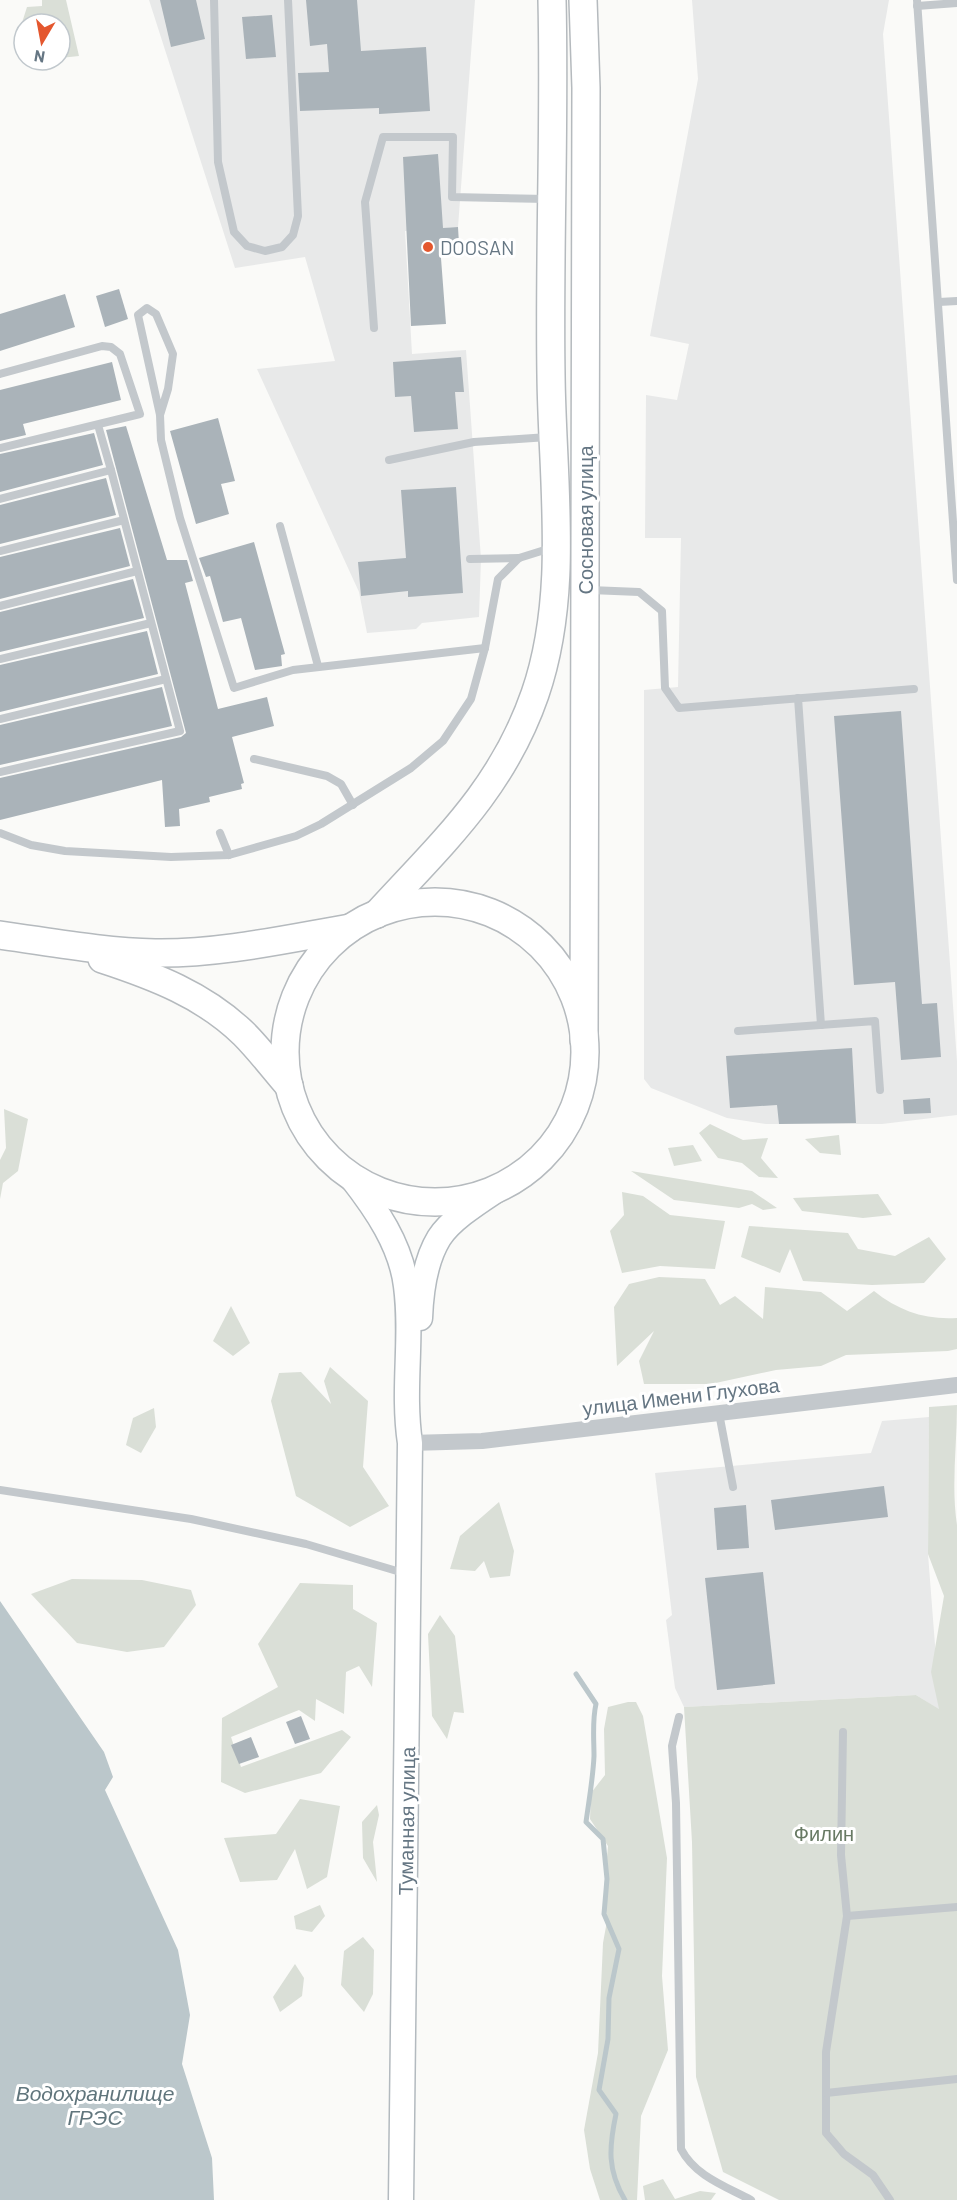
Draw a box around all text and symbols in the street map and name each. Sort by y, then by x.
north arrow [12,12,72,72]
text: N [32,47,46,68]
place label: DOOSAN [440,235,515,259]
marker: DOOSAN [421,240,435,254]
street label: Сосновая улица [573,445,597,595]
street label: улица Имени Глухова [581,1372,782,1420]
street label: Туманная улица [393,1746,419,1896]
park label: Филин [794,1821,854,1845]
water label: Водохранилище ГРЭС [16,2080,174,2129]

